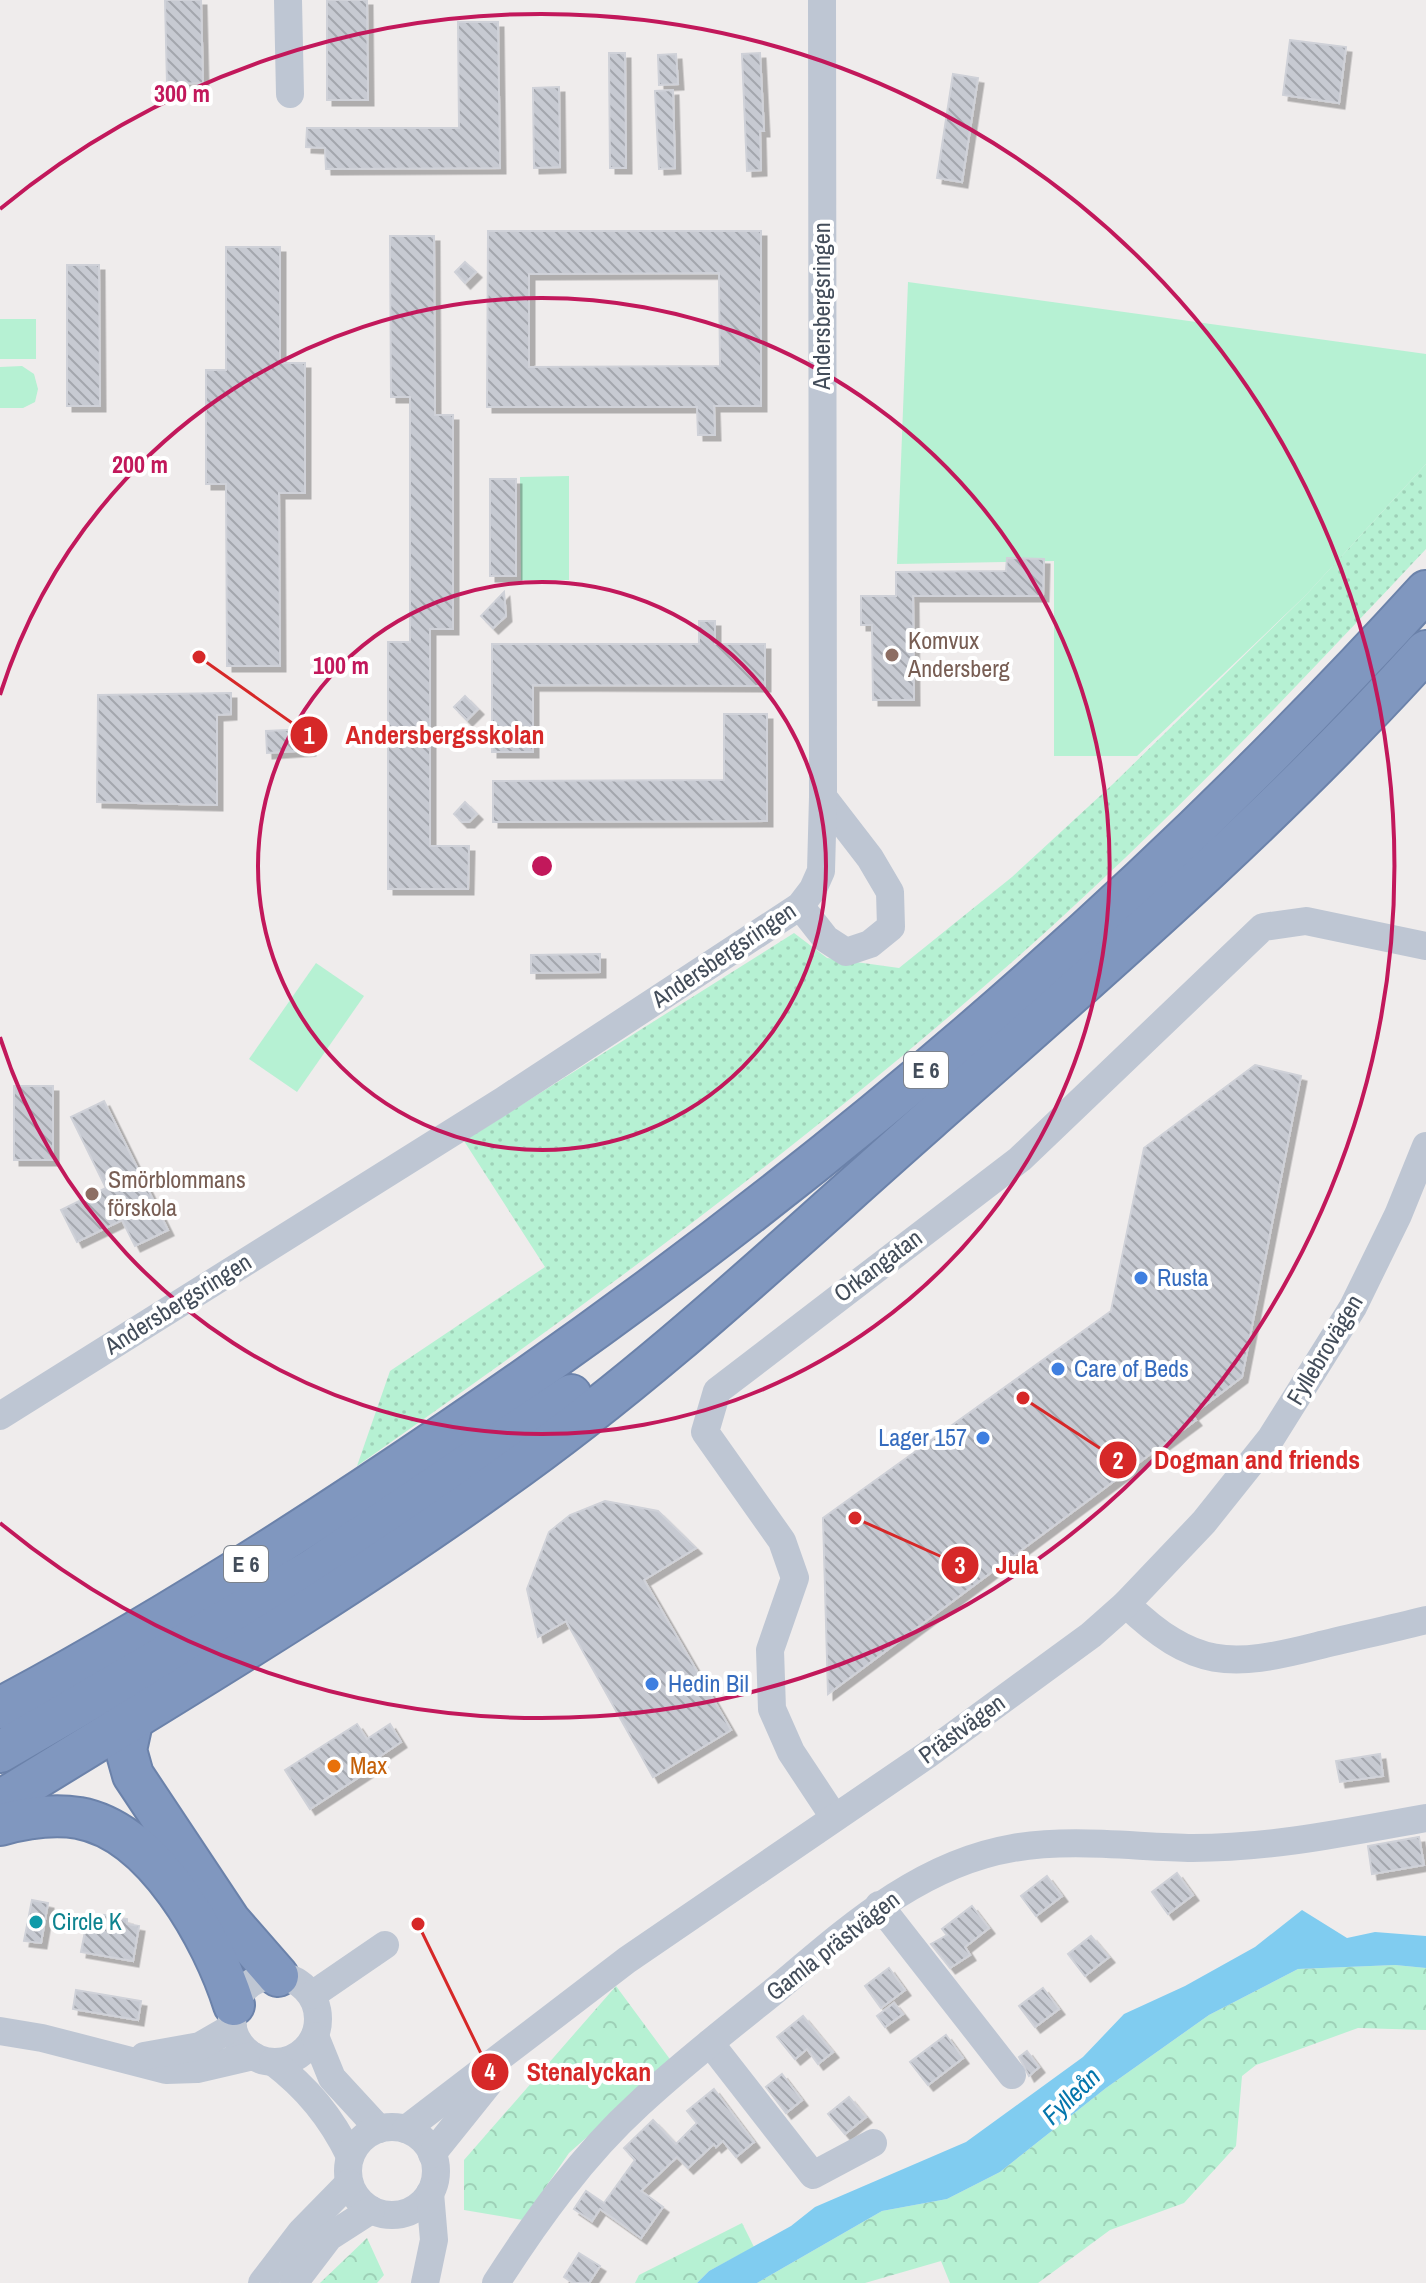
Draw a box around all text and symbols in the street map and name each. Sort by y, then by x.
text: 300 m [154,77,210,109]
street label: Andersbergsringen [805,222,837,391]
text: 200 m [112,448,168,480]
place label: Komvux Andersberg [907,624,1010,684]
marker: Komvux Andersberg [883,646,901,664]
text: 100 m [313,649,369,681]
callout: Andersbergsskolan [289,710,560,760]
text: Andersbergsskolan [345,717,545,752]
text: 1 [304,719,315,751]
centre of rings [528,852,556,880]
street label: Andersbergsringen [644,894,802,1015]
road number: E 6 [904,1052,948,1088]
place label: Smörblommans förskola [108,1163,246,1223]
marker: Smörblommans förskola [83,1185,101,1203]
street label: Orkangatan [827,1221,928,1309]
street label: Andersbergsringen [97,1245,257,1362]
place label: Rusta [1157,1261,1208,1293]
marker: Rusta [1132,1269,1150,1287]
street label: Fyllebrovägen [1279,1288,1370,1411]
place label: Care of Beds [1074,1352,1189,1384]
marker: Care of Beds [1049,1360,1067,1378]
place label: Lager 157 [878,1421,967,1453]
marker: Lager 157 [974,1429,992,1447]
callout: Dogman and friends [1098,1435,1376,1485]
text: Dogman and friends [1154,1442,1360,1477]
text: 2 [1113,1444,1124,1476]
callout: Jula [940,1540,1054,1590]
road number: E 6 [224,1546,268,1582]
text: Jula [996,1547,1038,1582]
text: 3 [955,1549,966,1581]
place label: Hedin Bil [668,1667,749,1699]
marker: Hedin Bil [643,1675,661,1693]
street label: Prästvägen [912,1686,1011,1770]
place label: Max [350,1749,387,1781]
marker: Max [325,1757,343,1775]
street label: Gamla prästvägen [759,1883,906,2007]
place label: Circle K [52,1905,122,1937]
marker: Circle K [27,1913,45,1931]
callout: Stenalyckan [470,2047,667,2097]
text: Stenalyckan [527,2054,651,2089]
text: 4 [485,2055,496,2087]
water label: Fylleån [1034,2059,1108,2132]

